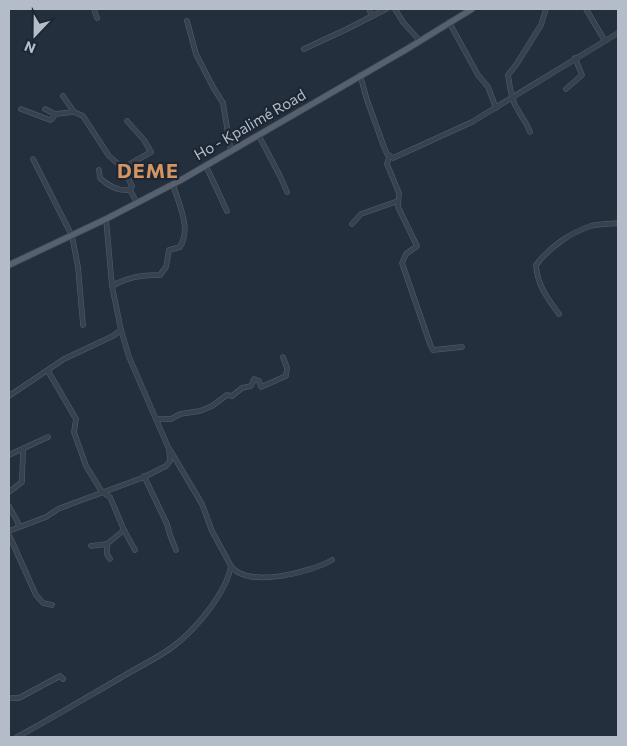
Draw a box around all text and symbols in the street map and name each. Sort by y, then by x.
north arrow [10,10,60,60]
text: N [22,38,38,57]
street label: Ho - Kpalimé Road [191,85,308,163]
district label: DEME [117,158,179,182]

